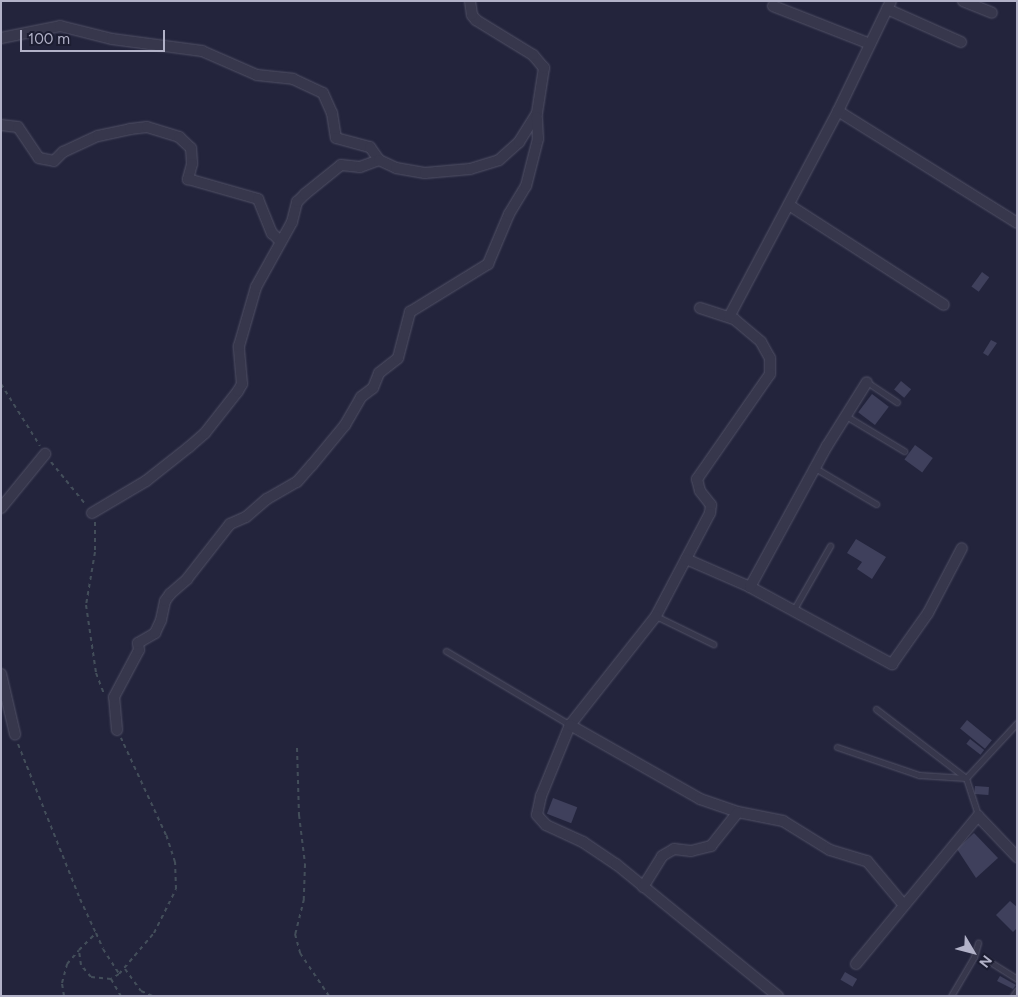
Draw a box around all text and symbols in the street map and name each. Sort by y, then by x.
scale bar [22,20,168,52]
text: 100 m [28,30,70,48]
north arrow [948,927,998,977]
text: N [975,952,995,971]

